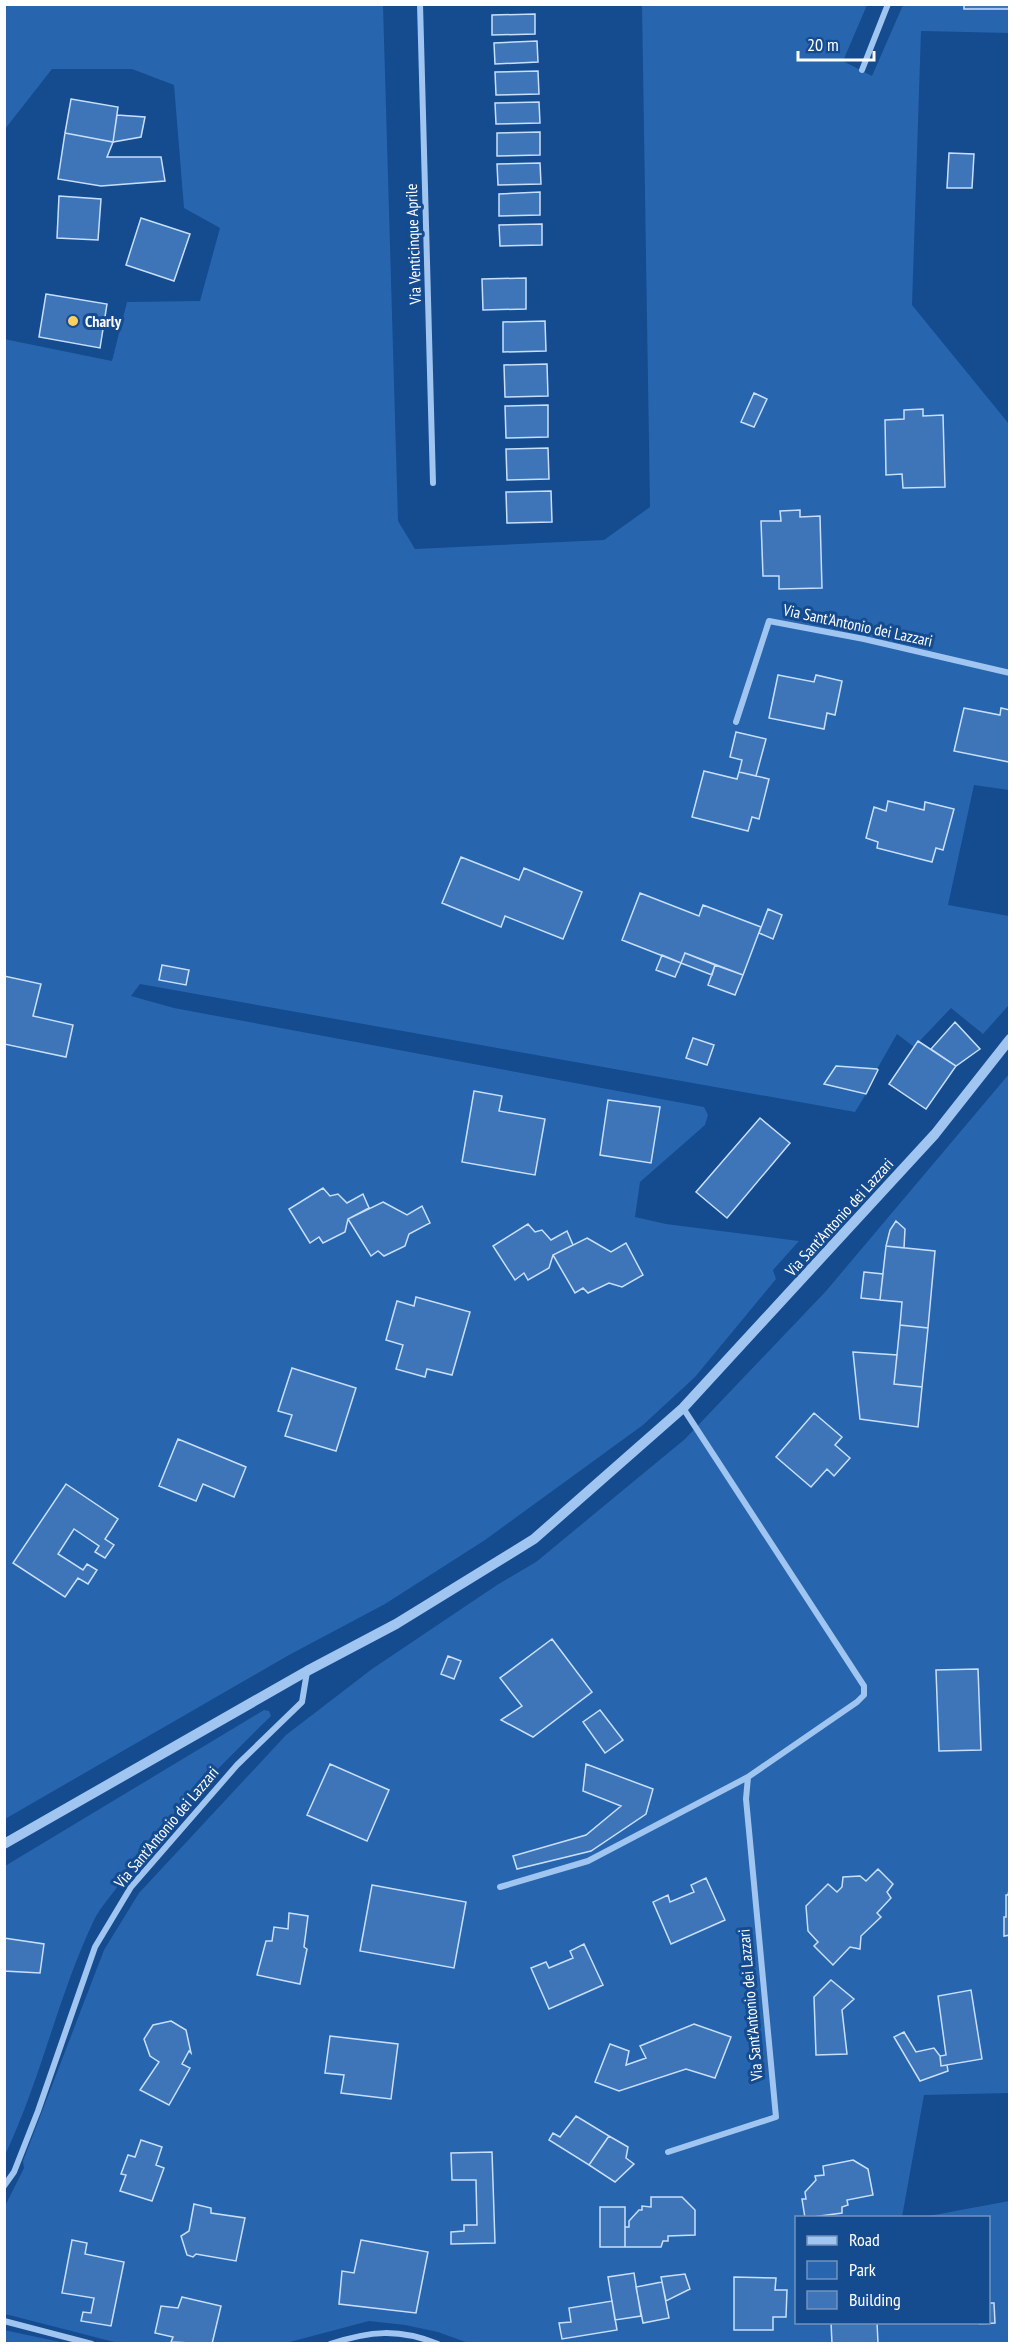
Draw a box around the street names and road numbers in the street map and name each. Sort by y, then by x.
street label: Via Venticinque Aprile [401,183,425,306]
street label: Via Sant'Antonio dei Lazzari [780,599,935,651]
street label: Via Sant'Antonio dei Lazzari [780,1154,897,1281]
street label: Via Sant'Antonio dei Lazzari [109,1762,223,1893]
street label: Via Sant'Antonio dei Lazzari [733,1928,767,2083]

